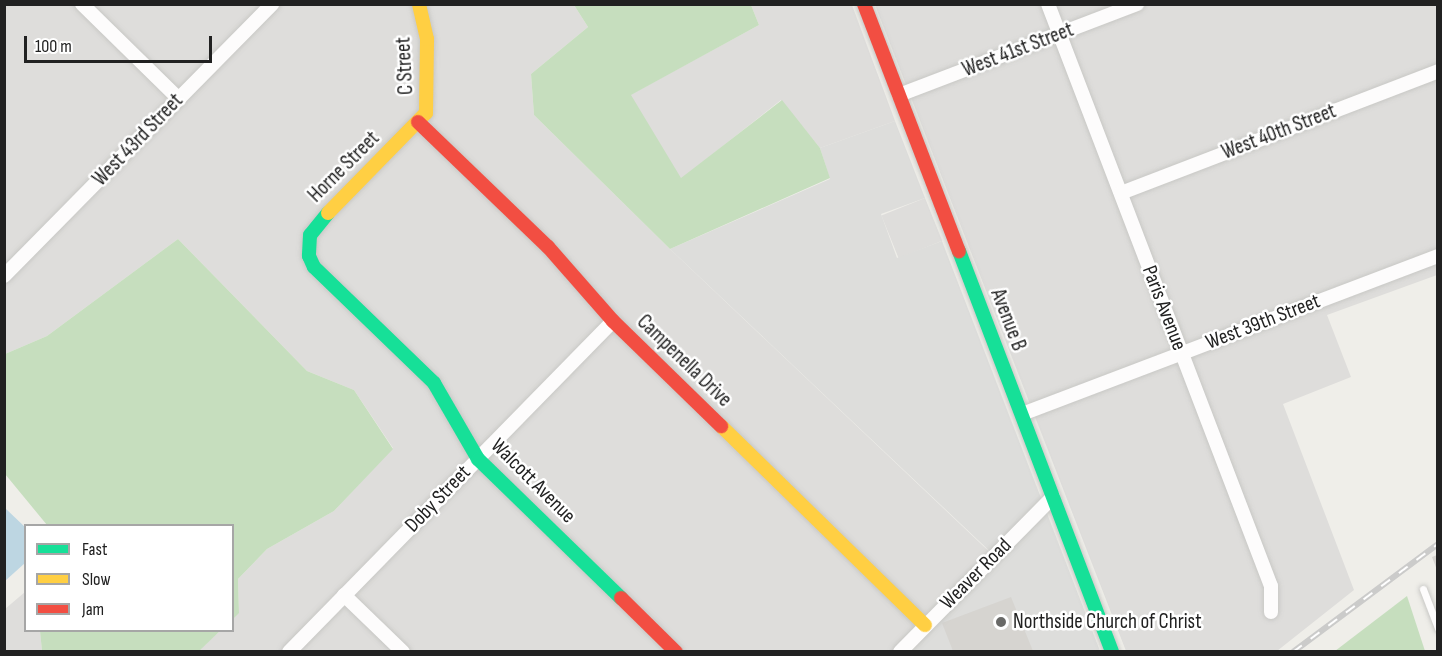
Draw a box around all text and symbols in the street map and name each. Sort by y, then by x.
street label: West 41st Street [959,17,1077,83]
scale bar [27,24,214,62]
text: 100 m [35,36,72,57]
street label: C Street [391,36,419,96]
street label: West 43rd Street [88,89,188,191]
street label: West 40th Street [1218,99,1340,165]
street label: Horne Street [303,126,385,208]
street label: Paris Avenue [1136,262,1192,354]
street label: Avenue B [985,286,1031,354]
street label: West 39th Street [1202,289,1324,355]
street label: Campenella Drive [631,310,737,412]
street label: Walcott Avenue [485,433,581,529]
street label: Doby Street [400,460,476,538]
legend [24,524,234,632]
street label: Weaver Road [935,533,1017,615]
text: Fast [82,539,107,560]
text: Slow [82,569,111,590]
text: Jam [82,599,104,620]
place label: Northside Church of Christ [1013,609,1202,635]
marker: Northside Church of Christ [994,615,1008,629]

